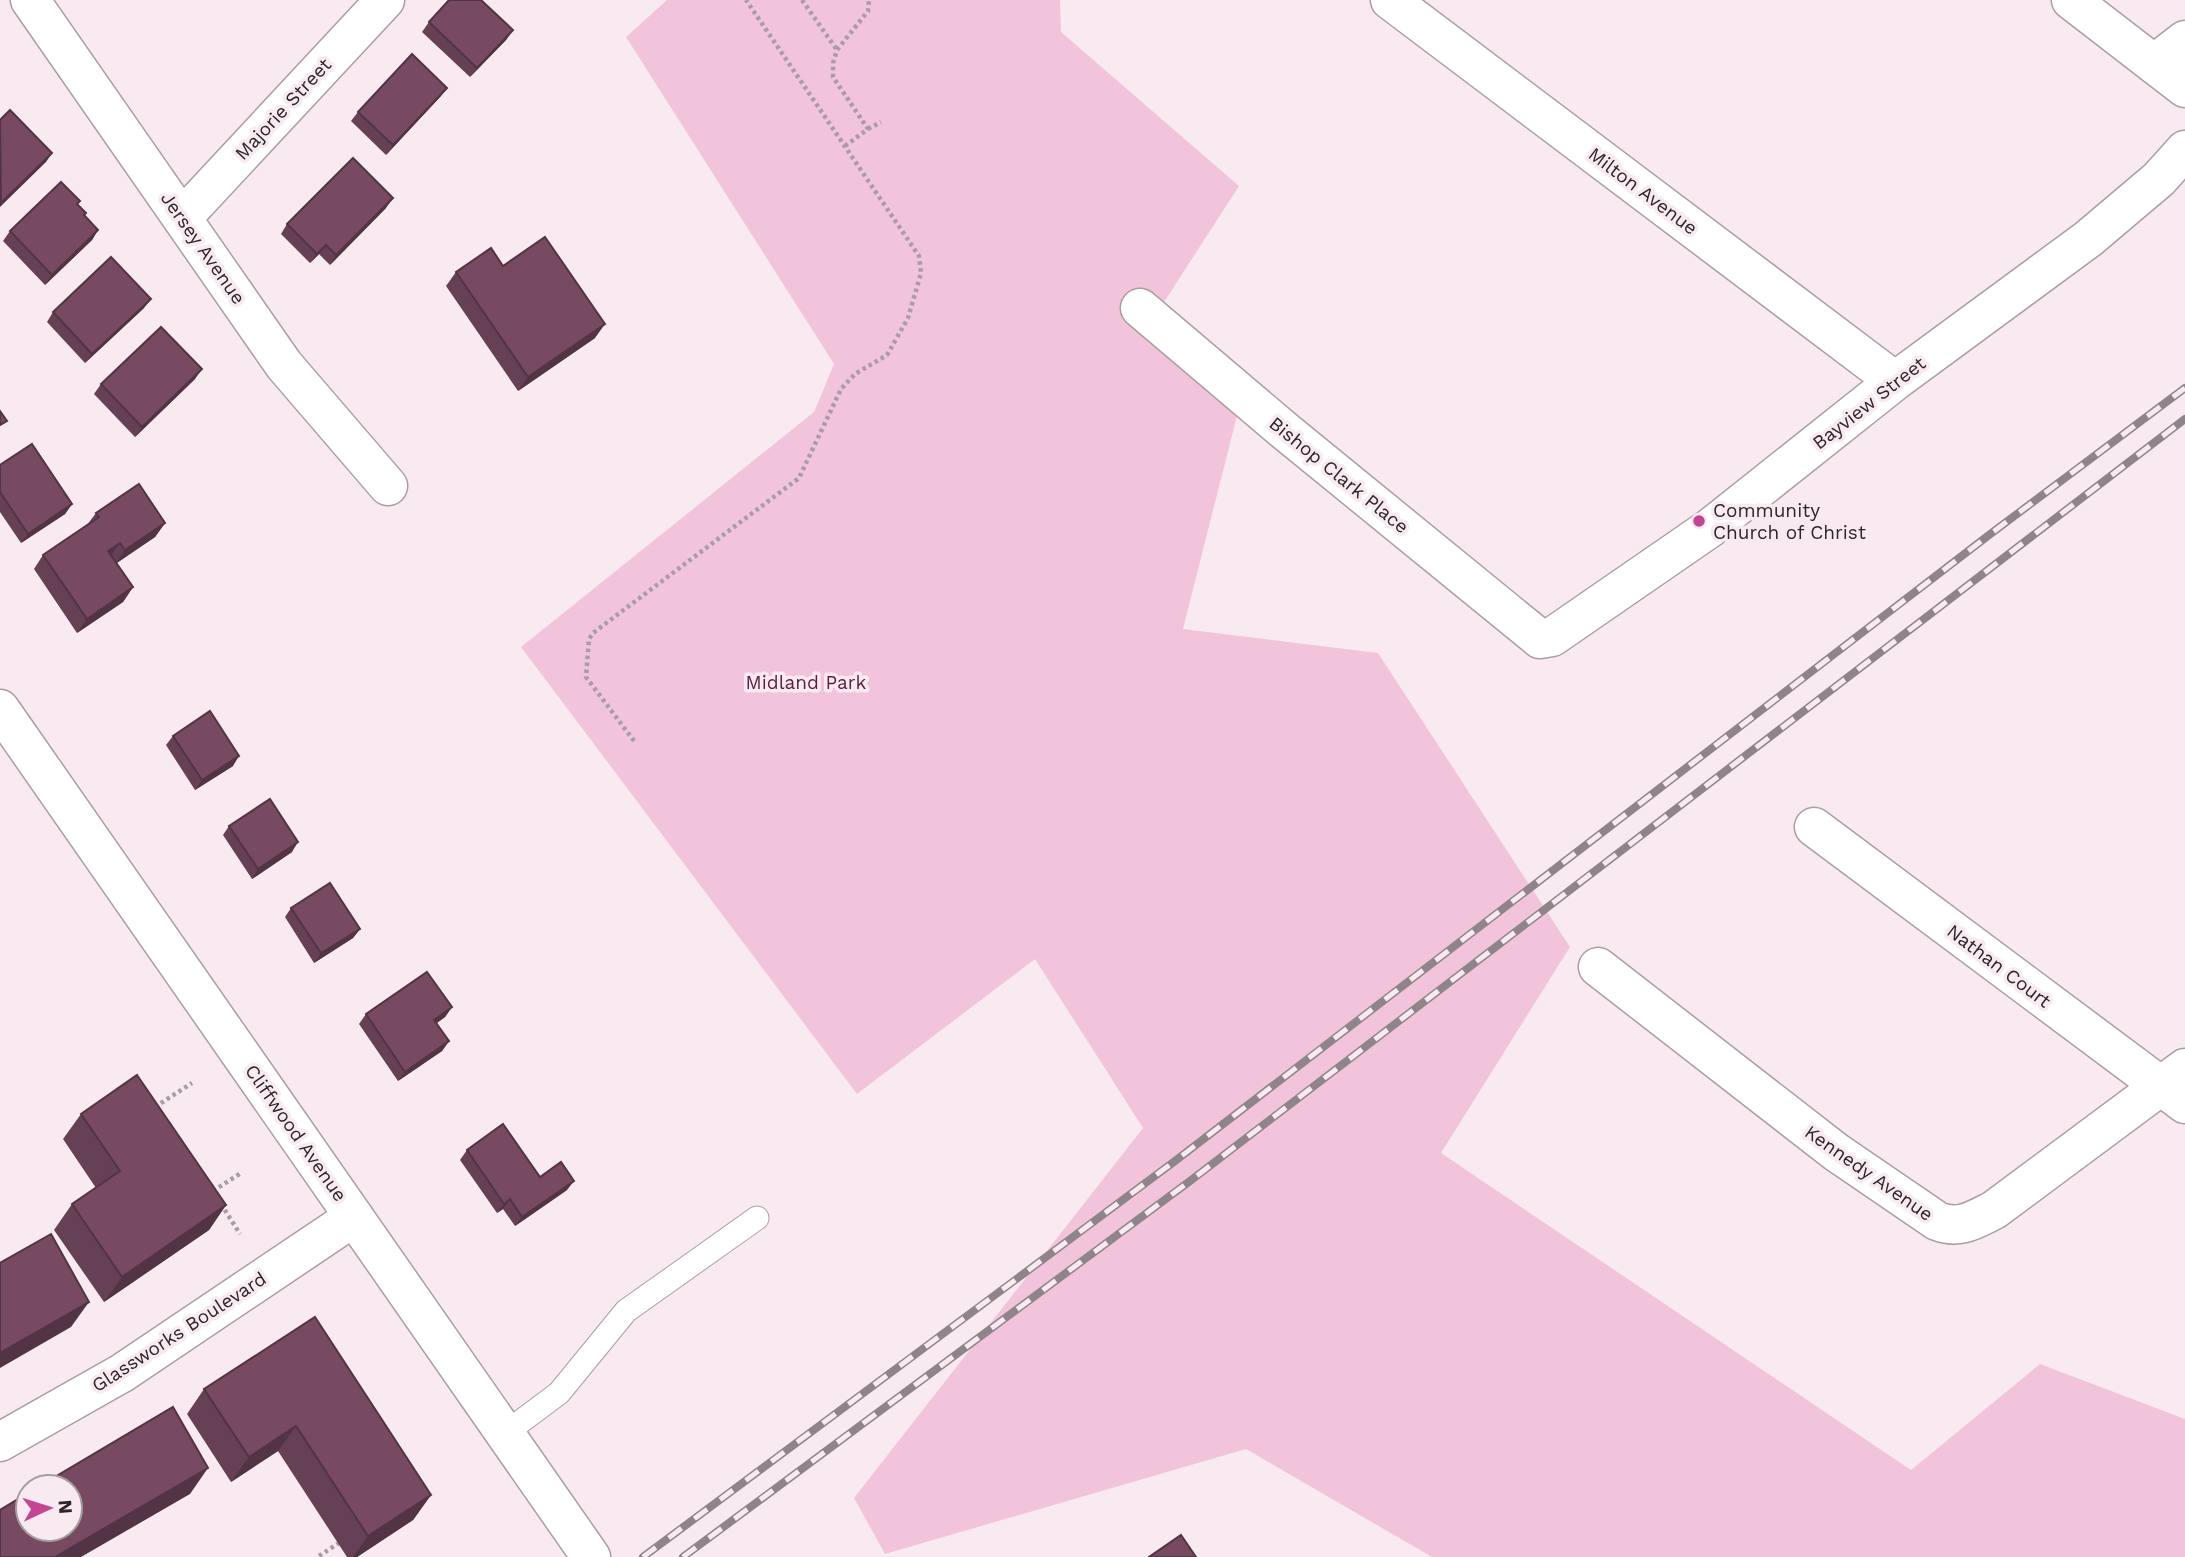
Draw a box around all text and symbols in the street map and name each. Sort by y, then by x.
street label: Majorie Street [230,53,336,165]
street label: Milton Avenue [1584,142,1702,240]
street label: Jersey Avenue [156,187,250,309]
street label: Bayview Street [1808,352,1930,454]
street label: Bishop Clark Place [1265,412,1413,538]
place label: Community Church of Christ [1713,499,1866,544]
marker: Community Church of Christ [1691,513,1707,529]
park label: Midland Park [746,671,867,694]
street label: Nathan Court [1942,919,2056,1013]
street label: Cliffwood Avenue [240,1060,352,1206]
street label: Kennedy Avenue [1800,1120,1938,1226]
street label: Glassworks Boulevard [87,1267,271,1397]
north arrow [14,1473,84,1543]
text: N [53,1499,77,1515]

